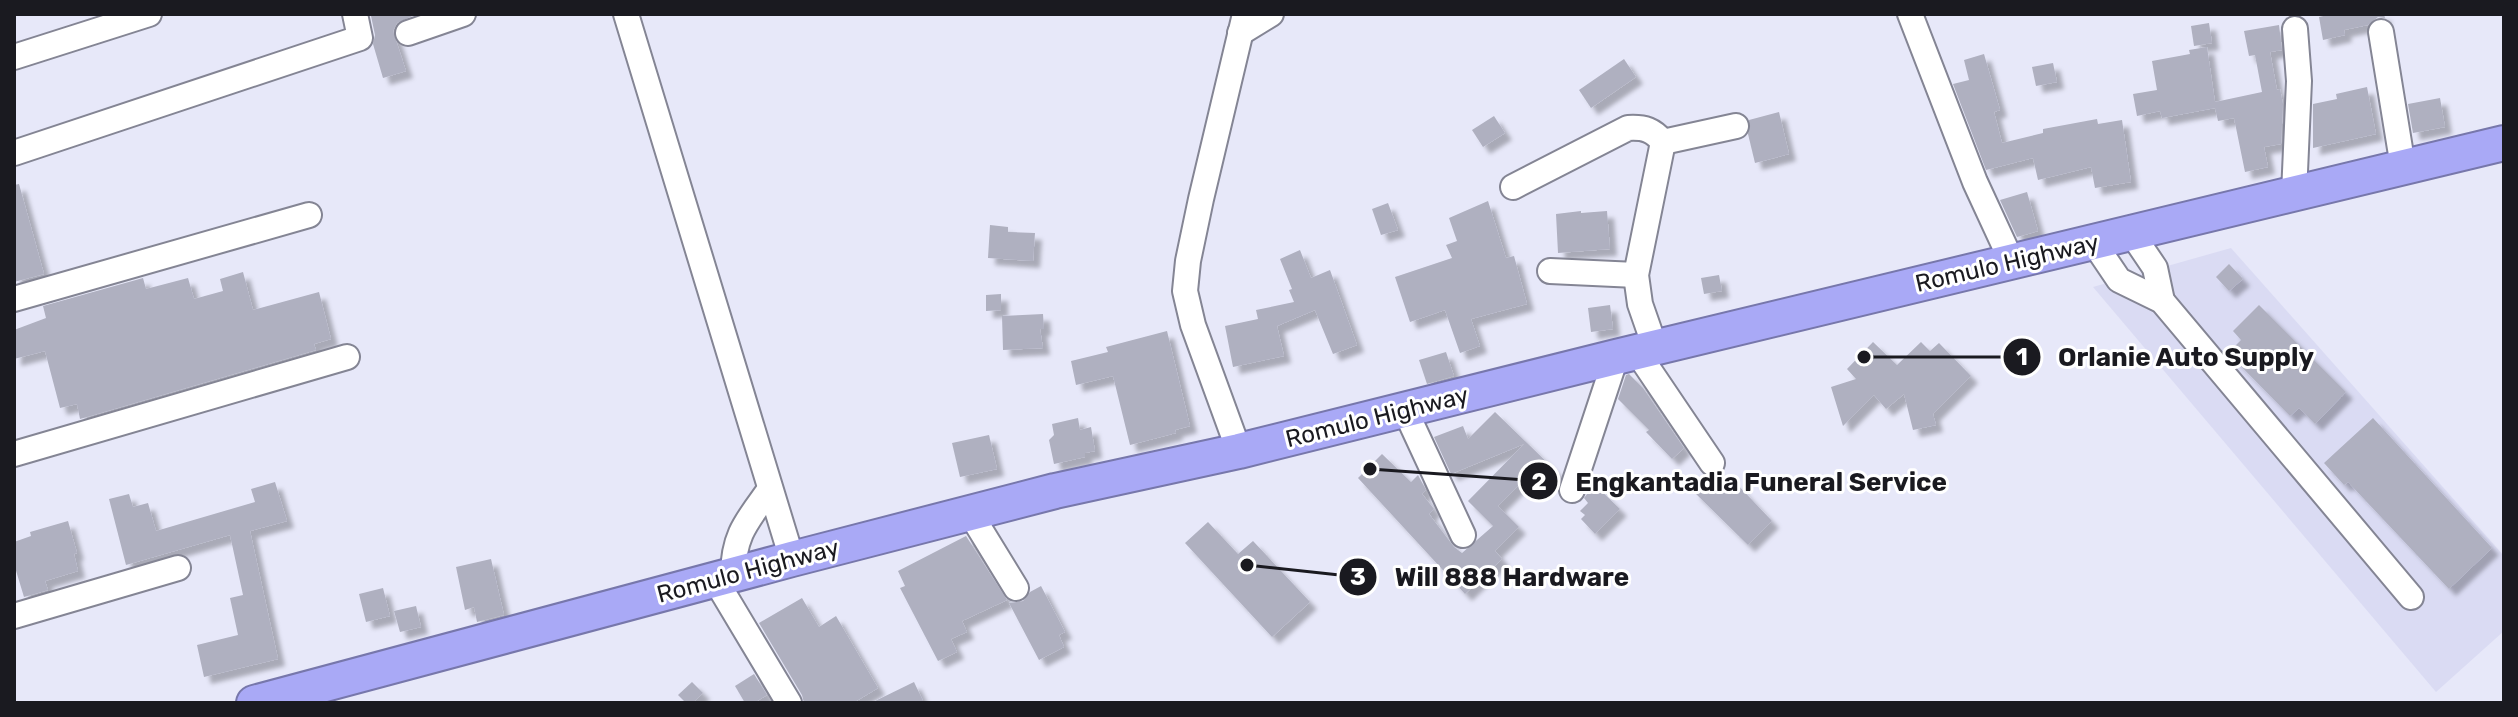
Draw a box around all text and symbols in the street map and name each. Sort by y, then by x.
street label: Romulo Highway [1913,228,2101,298]
callout: Orlanie Auto Supply [2002,332,2331,382]
text: Orlanie Auto Supply [2058,342,2314,373]
text: 1 [2016,343,2028,371]
street label: Romulo Highway [1283,381,1471,453]
callout: Engkantadia Funeral Service [1519,456,1963,506]
text: Engkantadia Funeral Service [1575,467,1947,498]
text: 2 [1531,468,1547,496]
street label: Romulo Highway [654,533,842,609]
callout: Will 888 Hardware [1338,552,1645,602]
text: Will 888 Hardware [1395,562,1629,593]
text: 3 [1350,563,1366,591]

